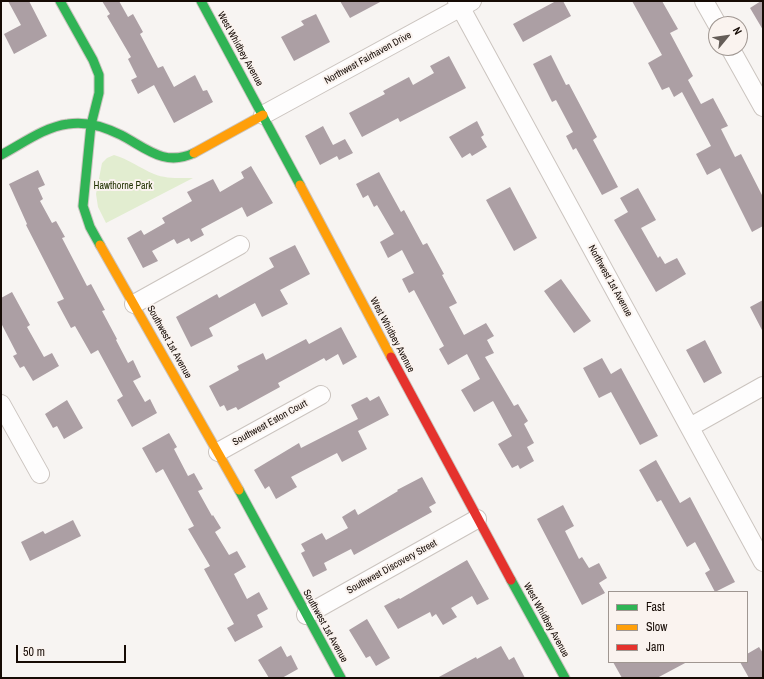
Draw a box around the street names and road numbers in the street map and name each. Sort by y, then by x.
street label: West Whidbey Avenue [215,10,265,88]
street label: Northwest Fairhaven Drive [322,29,414,87]
street label: Northwest 1st Avenue [585,243,635,319]
street label: West Whidbey Avenue [367,295,417,375]
street label: Southwest 1st Avenue [144,303,194,381]
street label: Southwest Eston Court [230,397,310,449]
street label: Southwest Discovery Street [345,537,439,597]
street label: West Whidbey Avenue [521,581,571,659]
street label: Southwest 1st Avenue [300,587,350,665]

